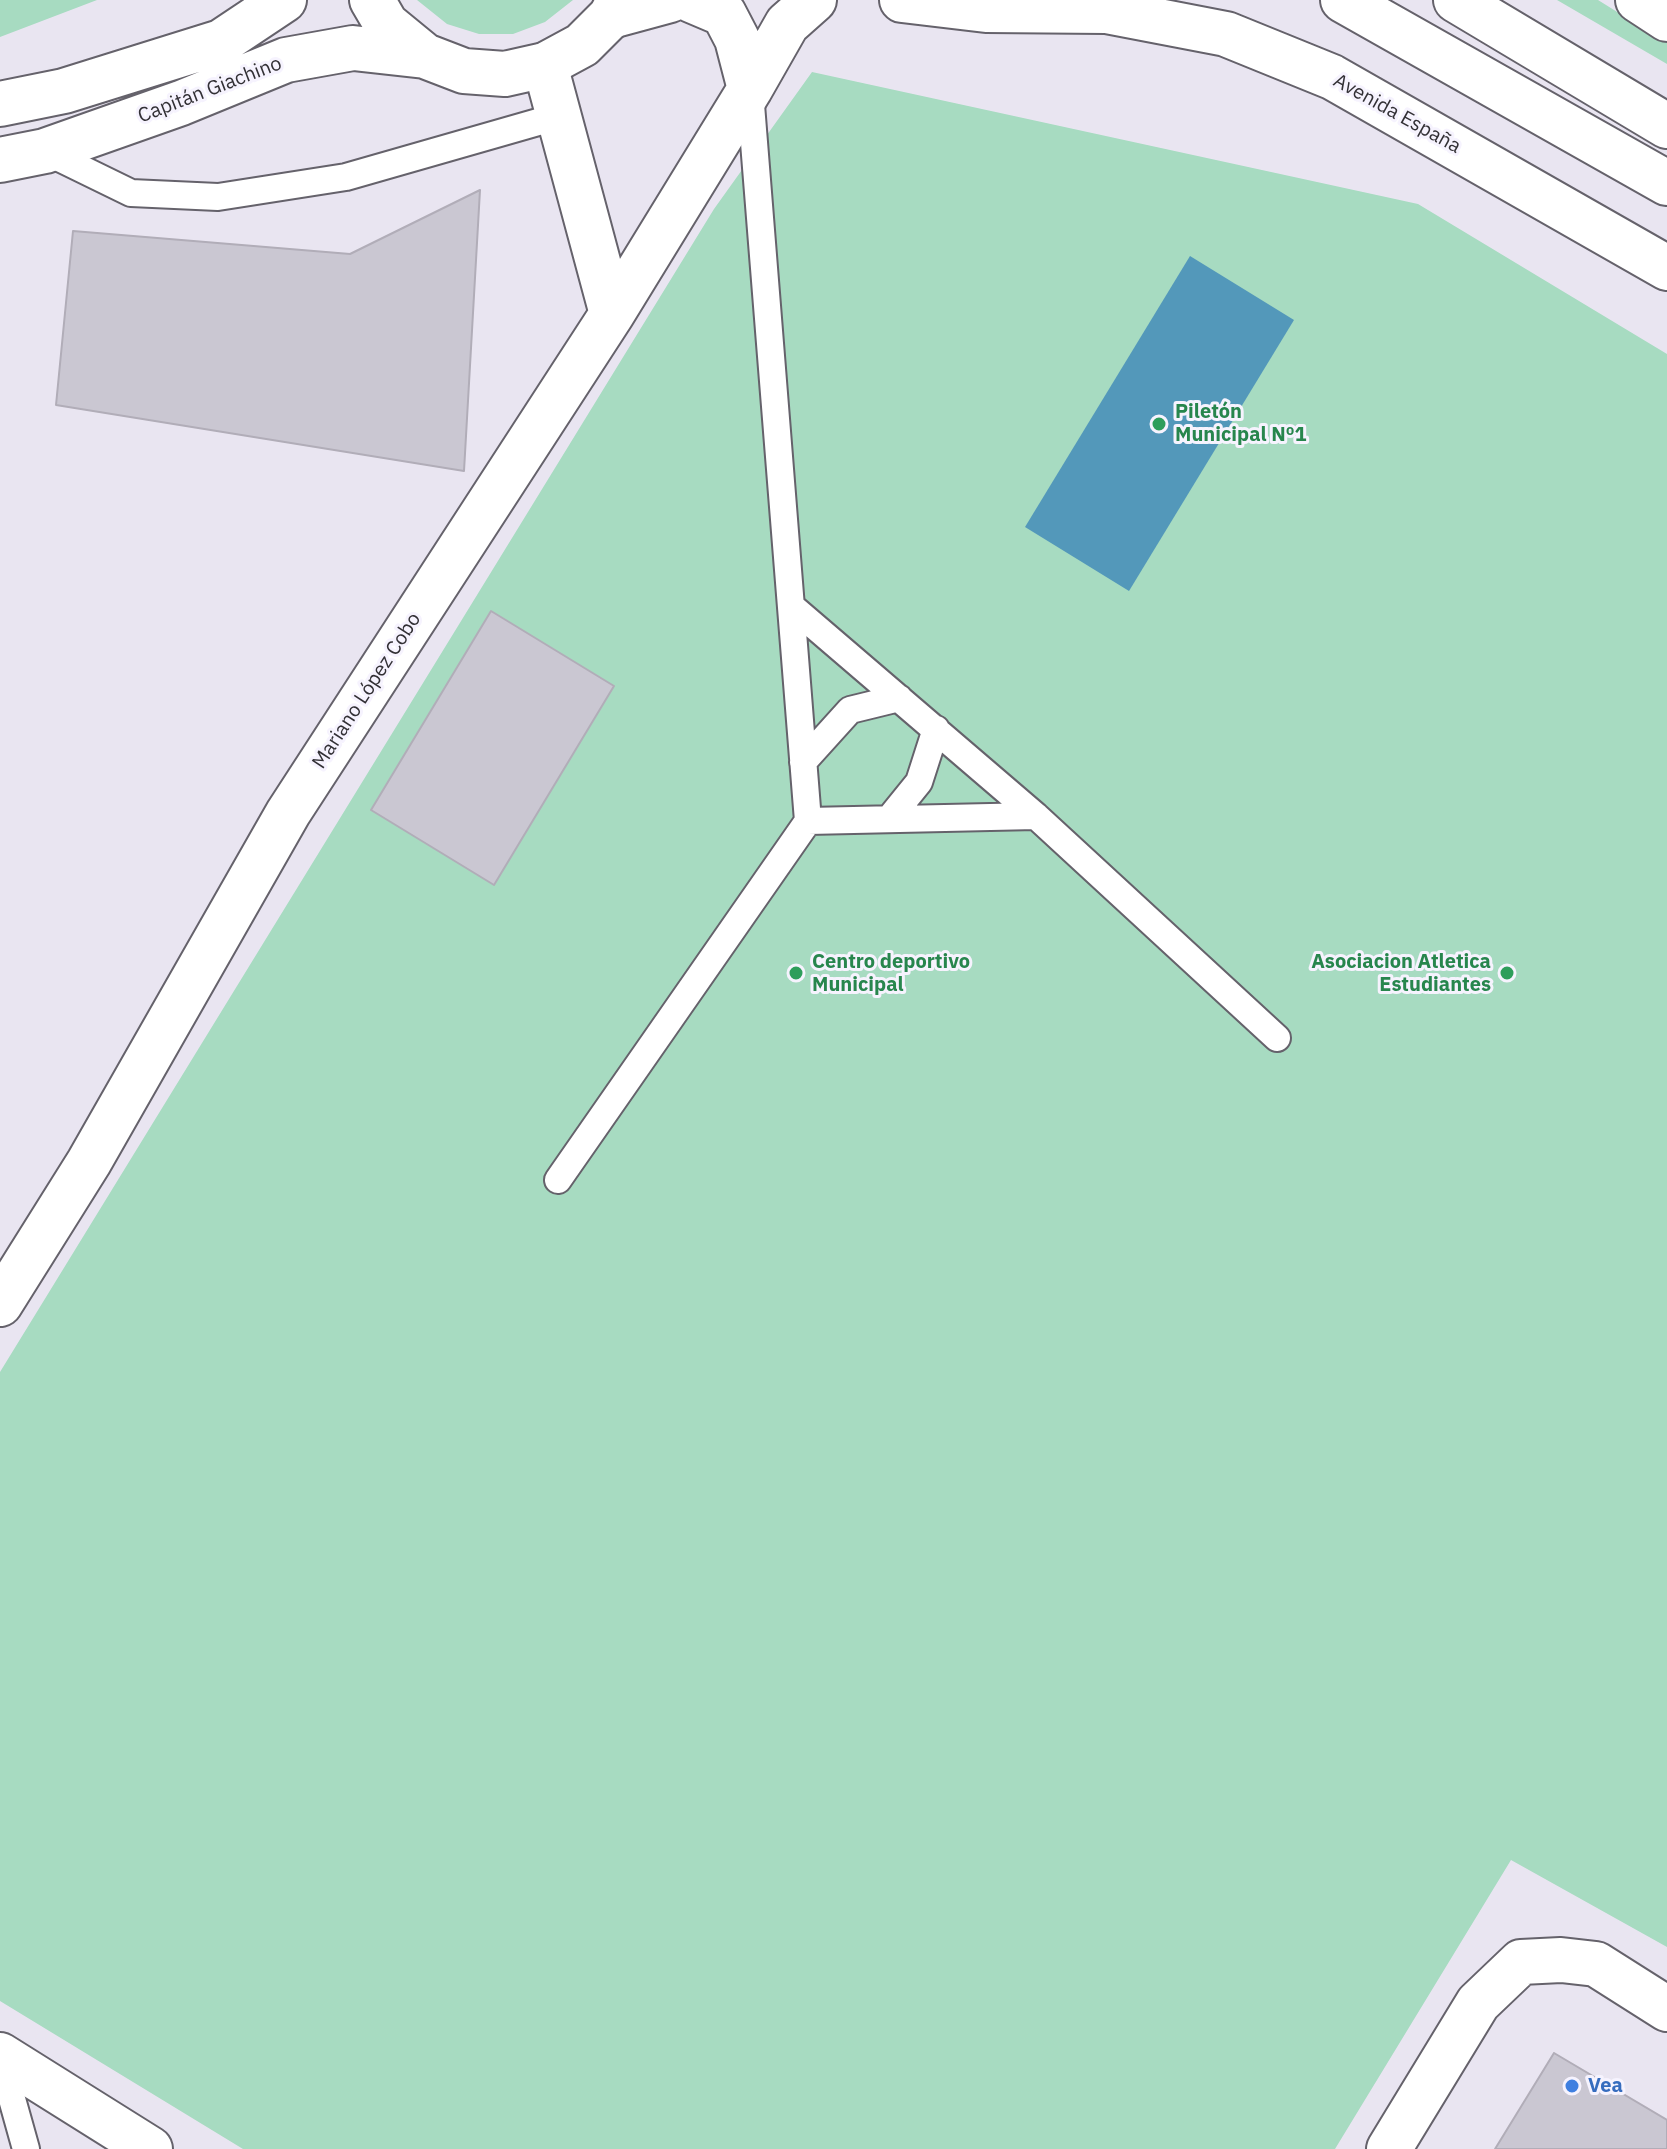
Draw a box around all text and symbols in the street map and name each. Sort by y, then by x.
street label: Capitán Giachino [135,52,285,128]
street label: Avenida España [1329,69,1465,159]
place label: Piletón Municipal Nº1 [1175,400,1306,447]
marker: Piletón Municipal Nº1 [1150,415,1168,433]
street label: Mariano López Cobo [308,609,426,773]
place label: Centro deportivo Municipal [812,950,970,997]
place label: Asociacion Atletica Estudiantes [1311,950,1491,997]
marker: Centro deportivo Municipal [787,964,805,982]
marker: Asociacion Atletica Estudiantes [1498,964,1516,982]
place label: Vea [1588,2074,1623,2098]
marker: Vea [1563,2077,1581,2095]

